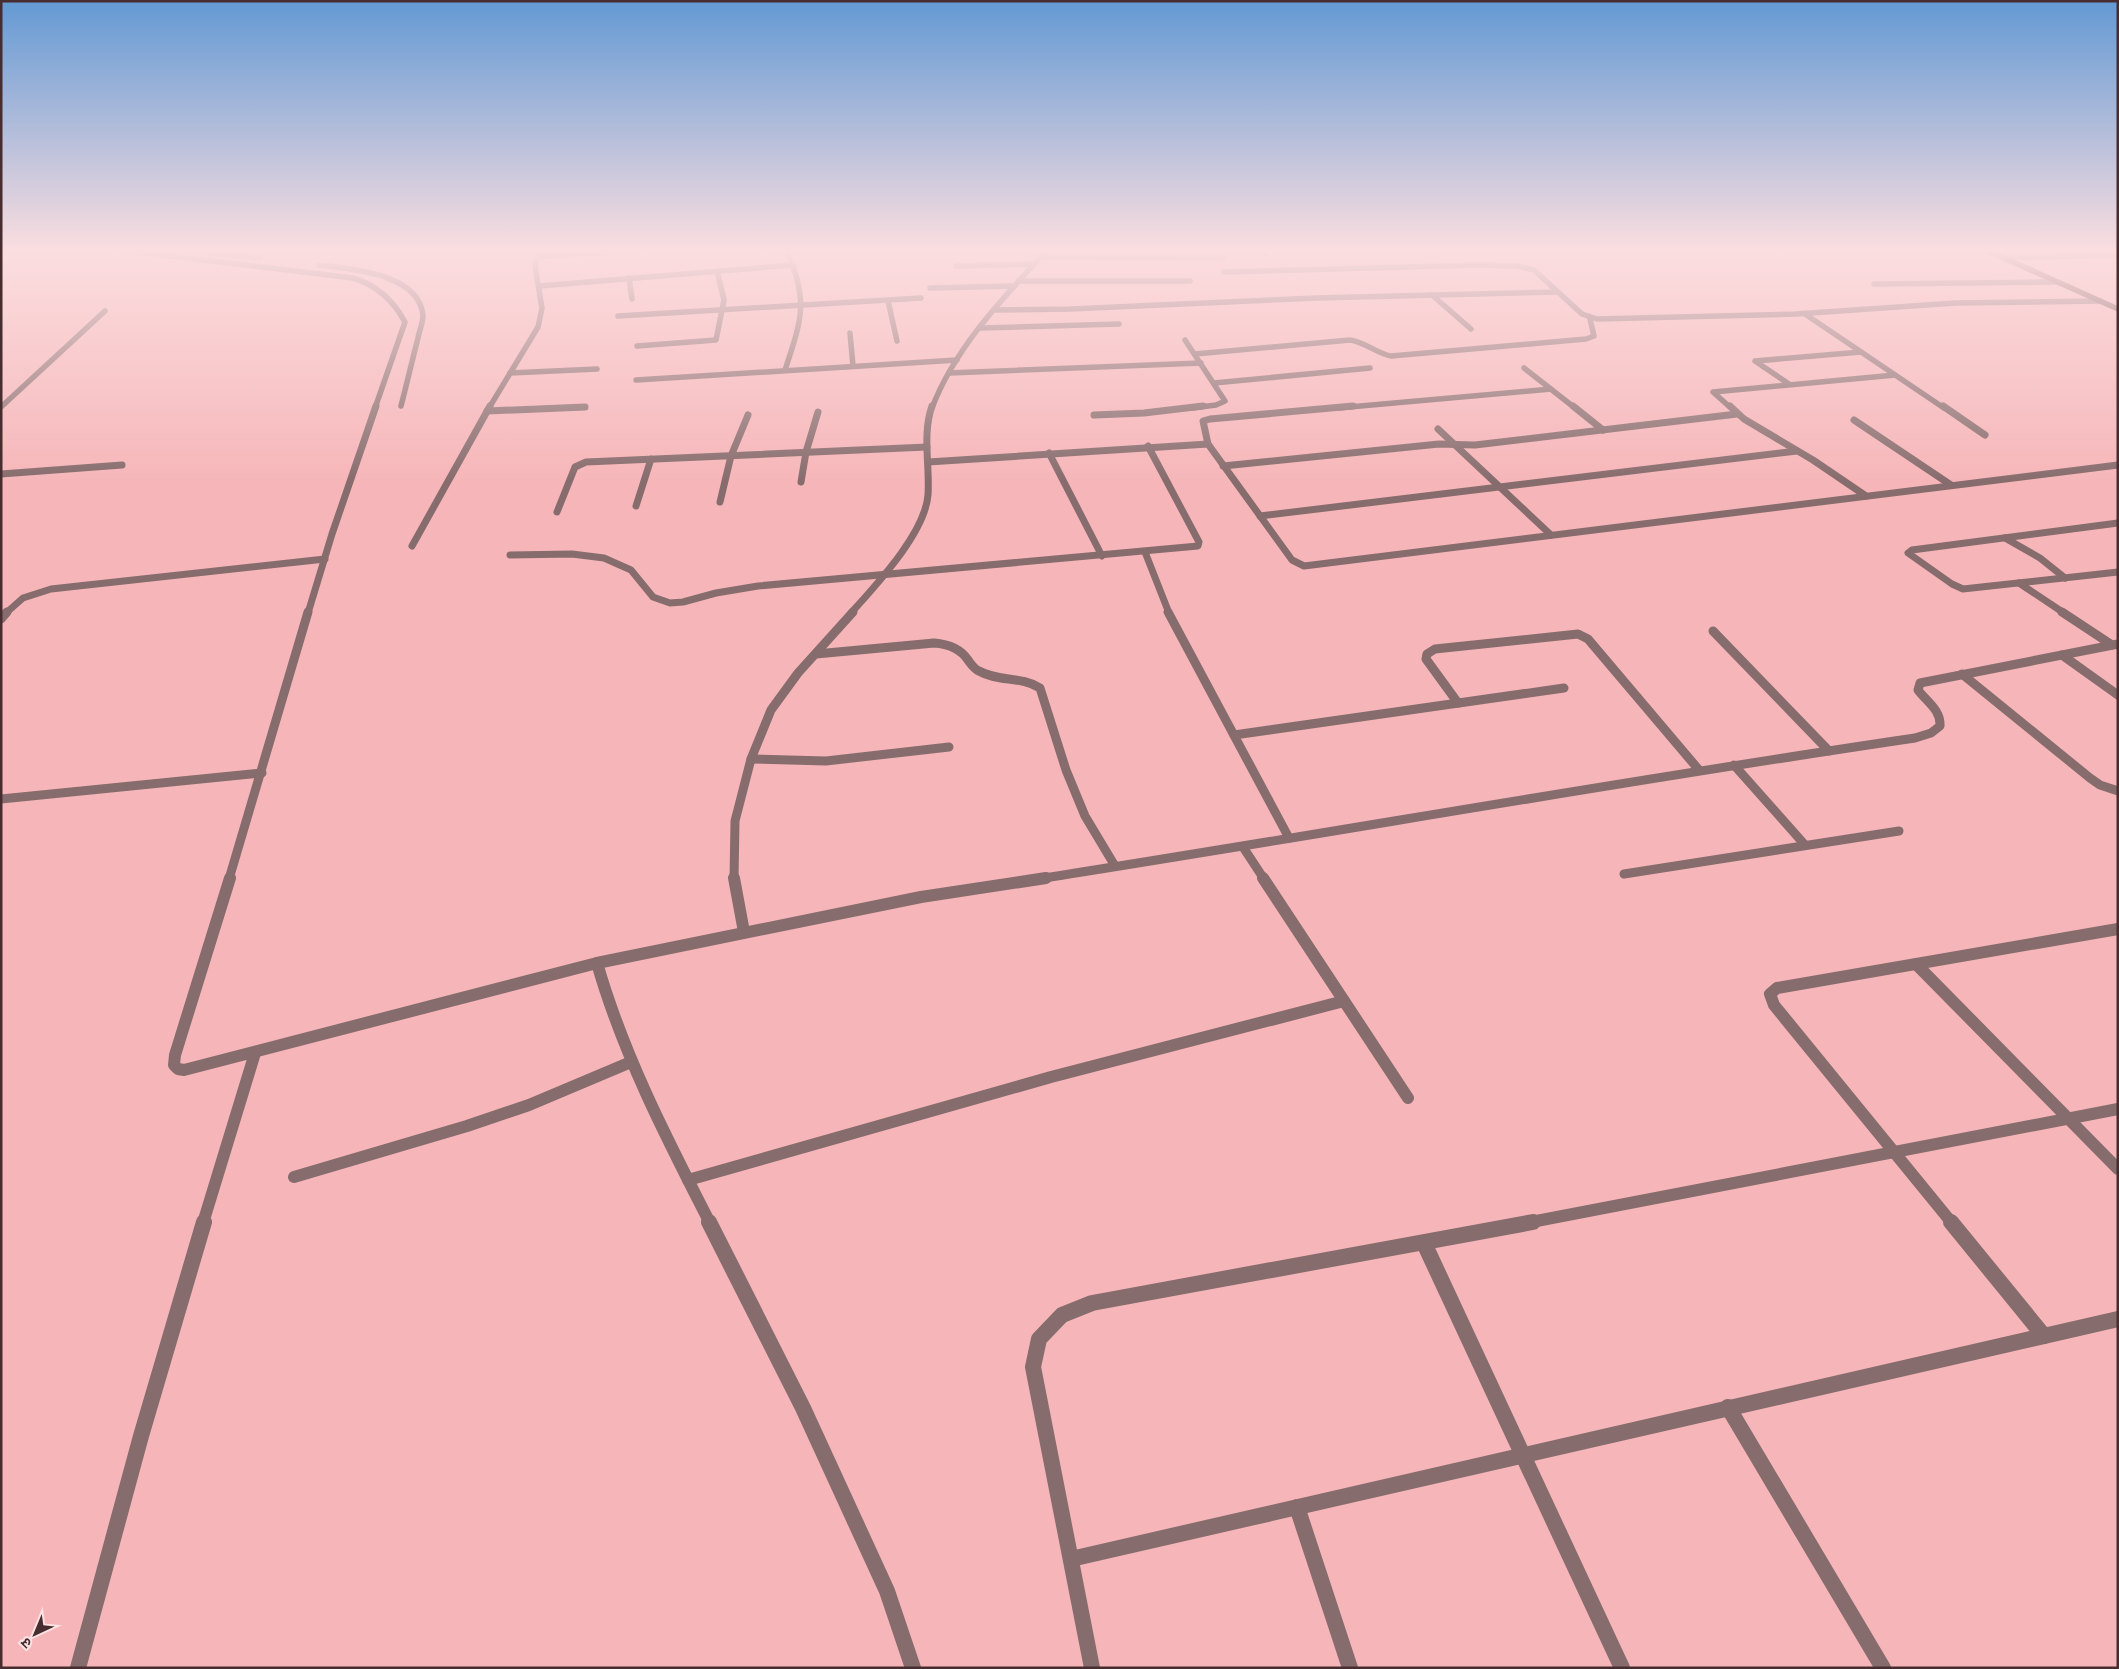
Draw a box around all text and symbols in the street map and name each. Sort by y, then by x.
north arrow [10,1609,60,1659]
text: उ [16,1634,34,1653]

